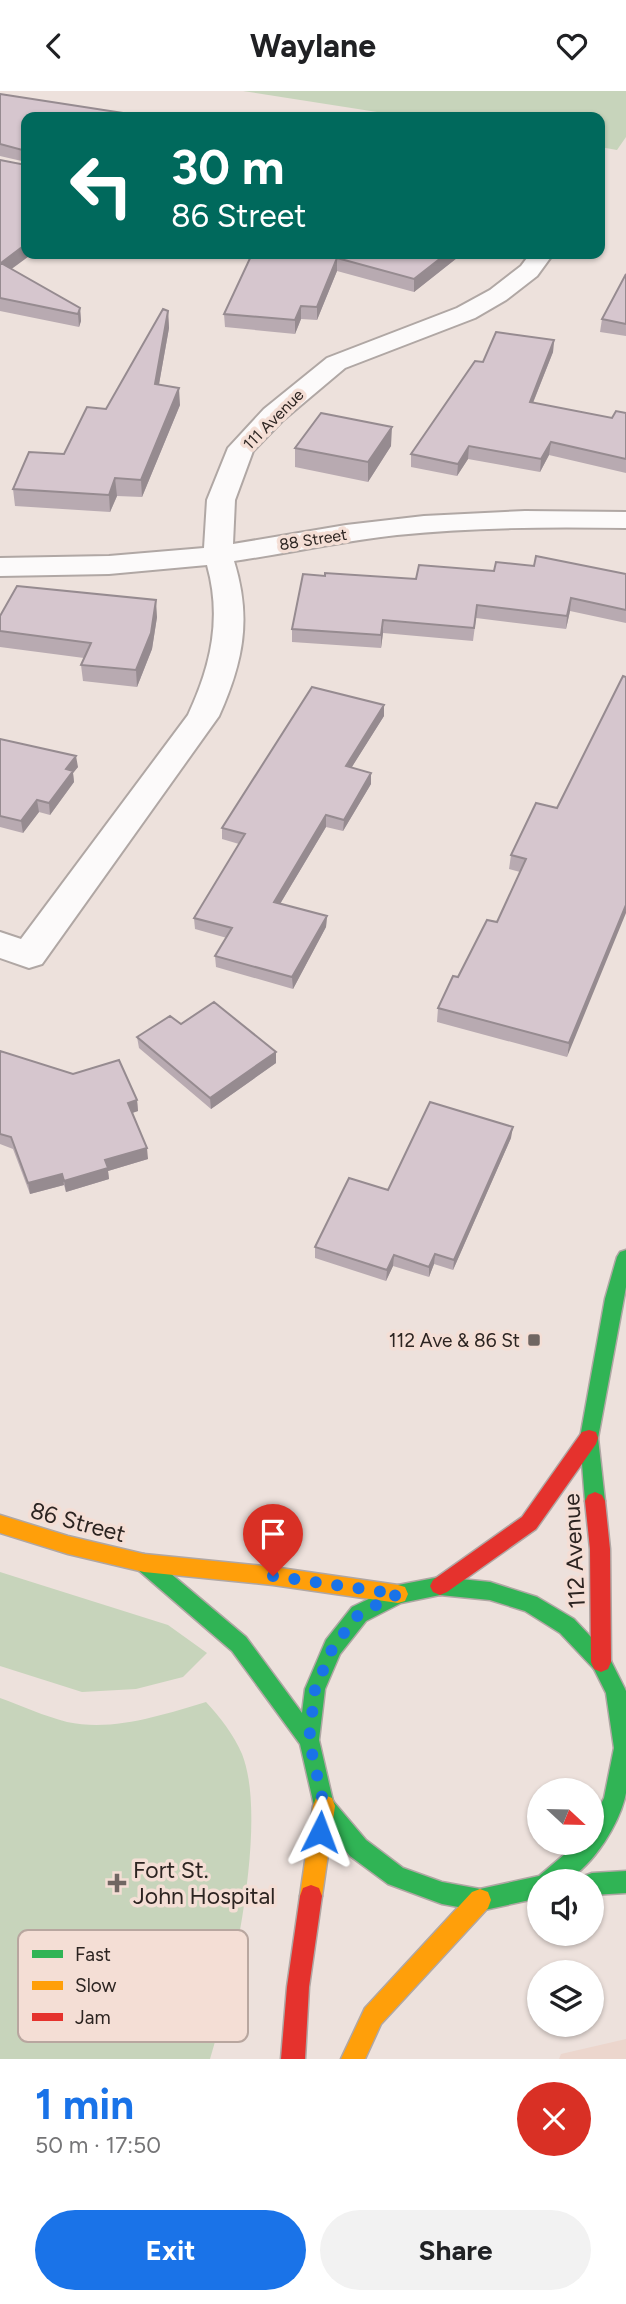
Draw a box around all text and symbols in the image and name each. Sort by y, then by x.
icon: back [35,27,73,65]
text: Waylane [250,27,376,65]
icon: heart [553,27,591,65]
text: 30 m [171,137,284,196]
icon: left [56,140,147,231]
text: 86 Street [171,197,306,235]
street label: 111 Avenue [239,385,308,454]
street label: 88 Street [278,525,348,554]
place label: 112 Ave & 86 St [389,1329,520,1352]
marker: 112 Ave & 86 St [526,1332,542,1348]
street label: 112 Avenue [557,1493,591,1609]
street label: 86 Street [27,1496,129,1548]
pin [243,1504,303,1576]
icon: arrive [254,1515,292,1553]
north arrow [527,1778,604,1855]
map controls [527,1778,604,2037]
position arrow [283,1795,357,1869]
place label: Fort St. John Hospital [133,1856,275,1910]
button: sound [527,1869,604,1946]
marker: Fort St. John Hospital [107,1873,127,1893]
legend [18,1930,248,2042]
text: Fast [75,1943,111,1966]
button: layers [527,1960,604,2037]
text: Slow [75,1974,117,1997]
text: Jam [75,2006,111,2029]
text: 1 min [35,2079,134,2130]
button: close [517,2082,591,2156]
text: 50 m · 17:50 [35,2131,161,2159]
button: Exit [35,2210,306,2290]
button: Share [320,2210,591,2290]

